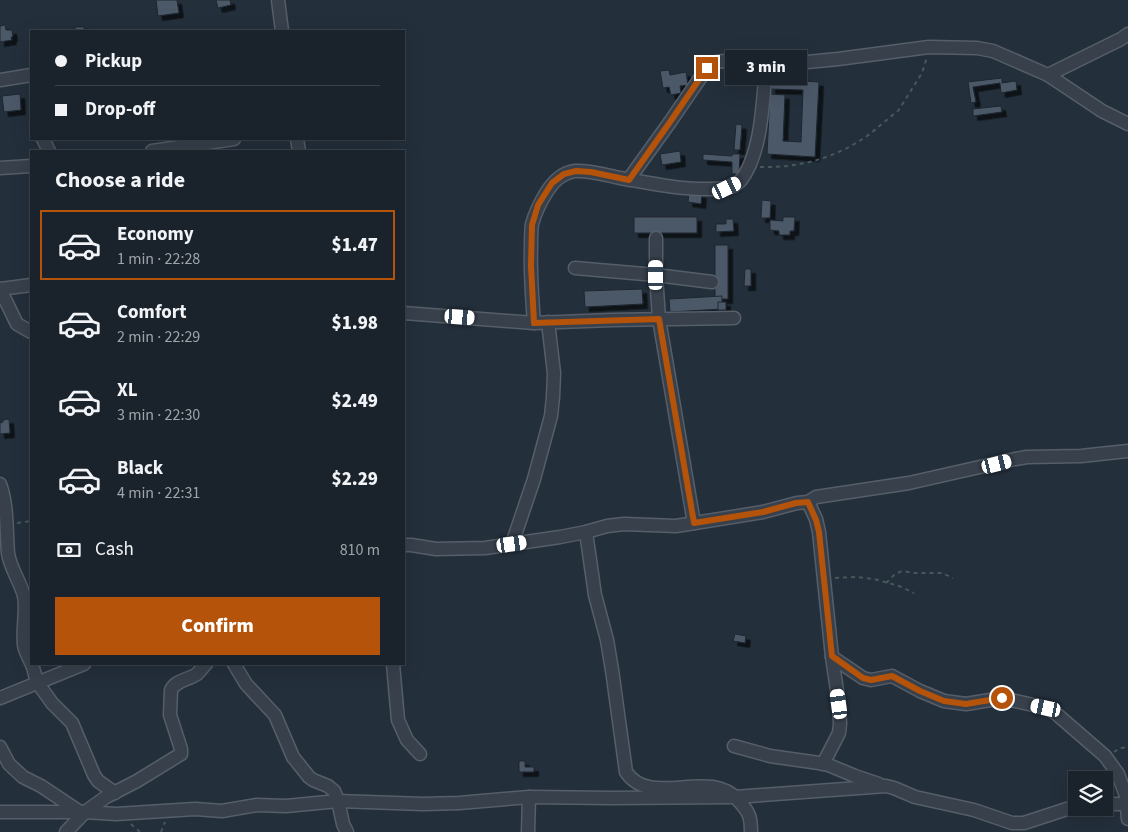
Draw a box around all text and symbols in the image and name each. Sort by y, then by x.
text: Pickup [85,48,142,75]
callout: 3 min [724,50,807,86]
text: 3 min [746,56,786,78]
route end [696,57,718,79]
text: Drop-off [85,96,155,123]
text: Choose a ride [55,164,185,196]
car [710,175,743,201]
text: Economy [117,221,194,248]
icon: car [57,223,102,268]
text: $1.47 [332,232,378,259]
text: 1 min · 22:28 [117,248,200,270]
car [648,260,663,290]
text: Comfort [117,299,187,326]
icon: car [57,301,102,346]
car [444,308,475,326]
text: $1.98 [332,310,378,337]
text: 2 min · 22:29 [117,326,200,348]
text: XL [117,377,138,404]
icon: car [57,379,102,424]
text: $2.49 [332,388,378,415]
text: 3 min · 22:30 [117,404,200,426]
car [980,453,1013,475]
text: Black [117,455,163,482]
icon: car [57,457,102,502]
text: $2.29 [332,466,378,493]
text: 4 min · 22:31 [117,482,200,504]
car [496,534,527,554]
icon: cash [55,536,83,564]
text: Cash [95,536,134,563]
text: 810 m [340,539,380,561]
button: Confirm [55,597,380,655]
route start [991,687,1013,709]
car [829,688,848,720]
car [1029,698,1062,718]
map controls [1068,771,1113,816]
button: layers [1068,771,1113,816]

